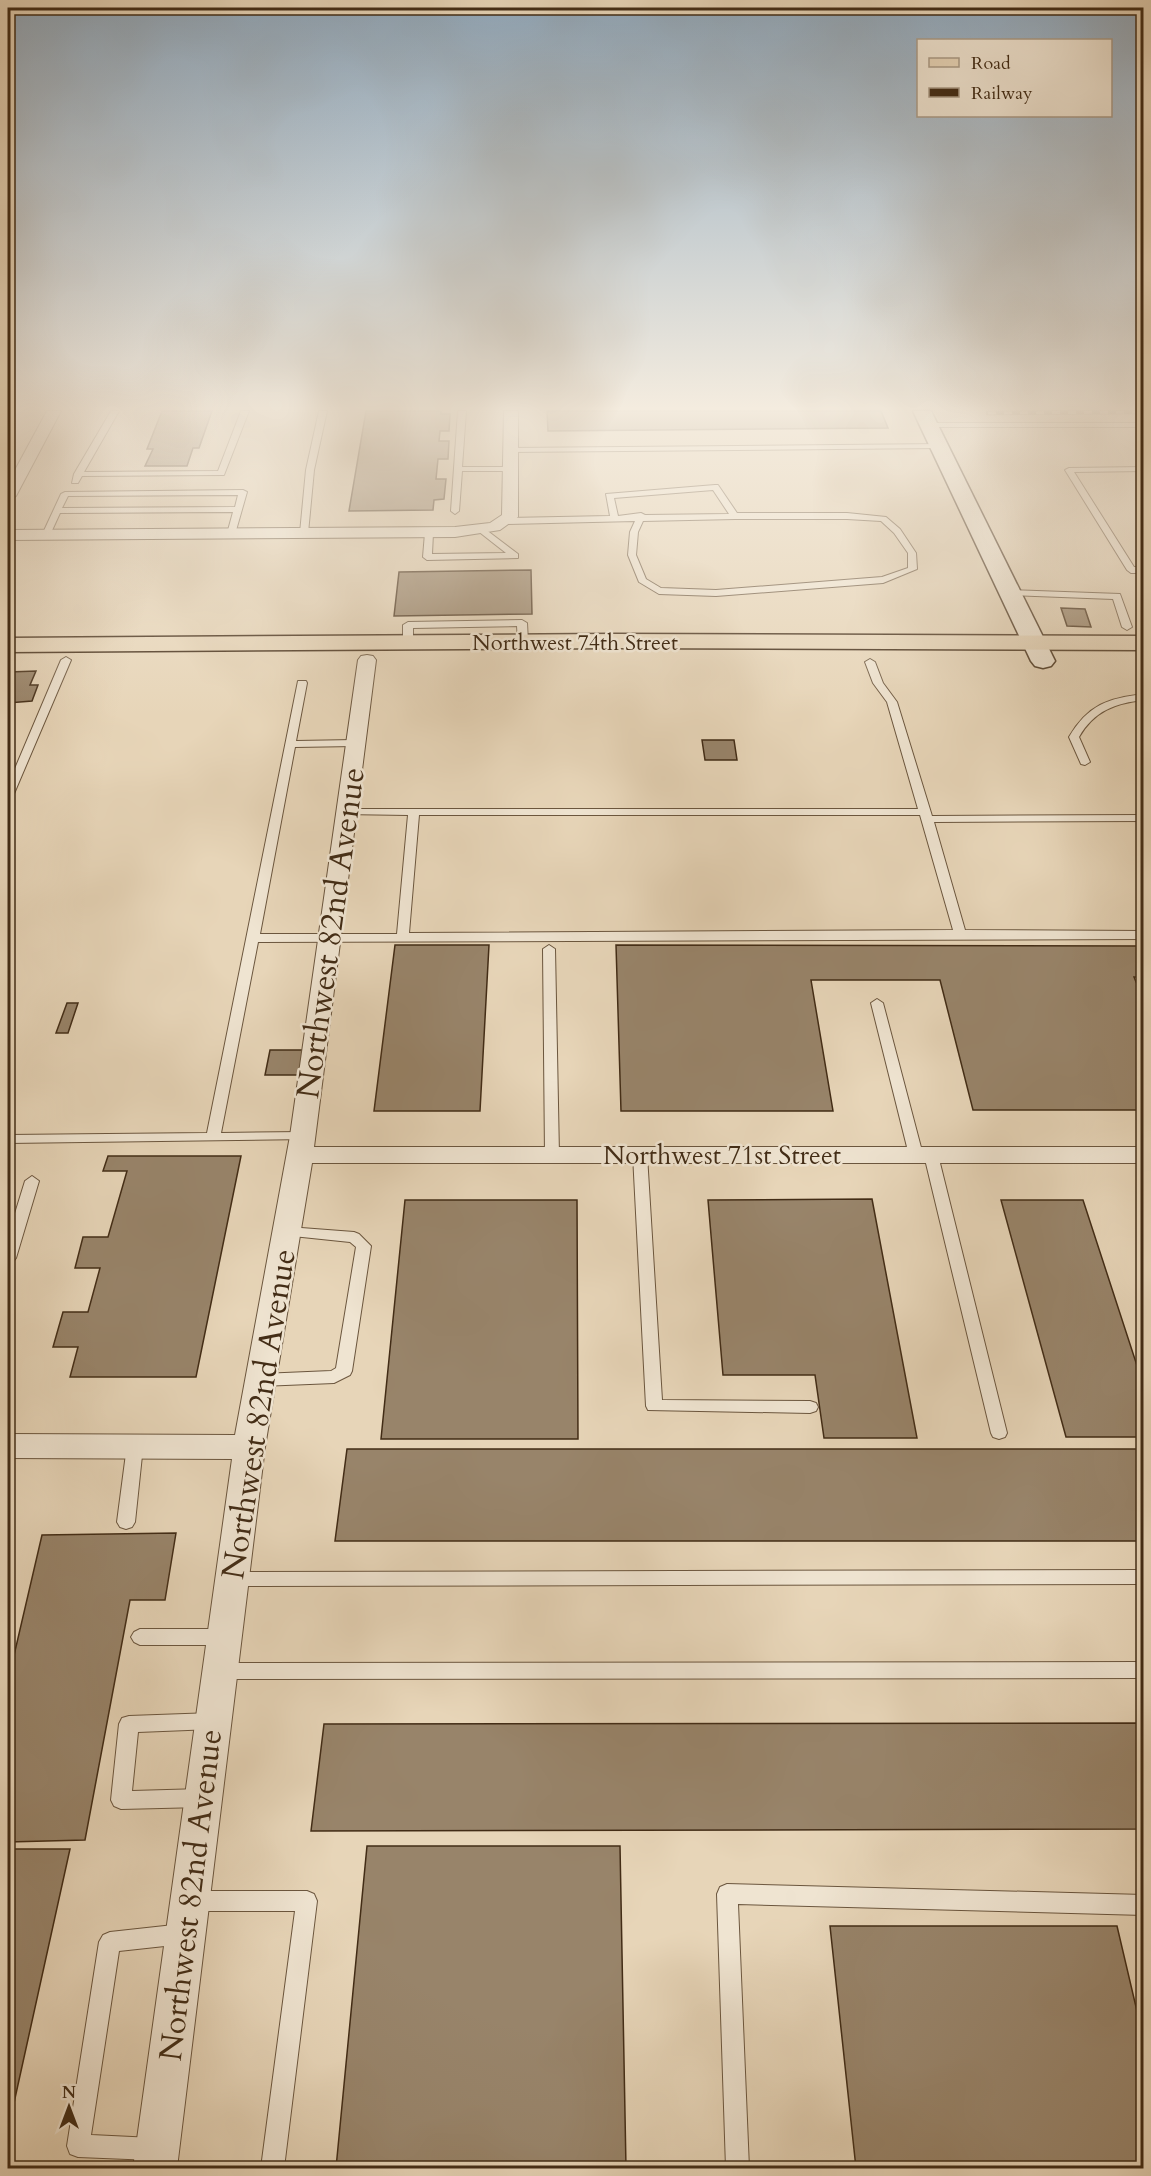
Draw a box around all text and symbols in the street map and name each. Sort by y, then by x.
legend [917,39,1112,117]
text: Road [971,51,1011,76]
text: Railway [971,81,1033,106]
street label: Northwest 74th Street [472,628,678,658]
street label: Northwest 82nd Avenue [286,765,376,1102]
street label: Northwest 71st Street [603,1138,841,1173]
street label: Northwest 82nd Avenue [211,1246,307,1582]
street label: Northwest 82nd Avenue [149,1727,233,2064]
north arrow [39,2077,99,2137]
text: N [62,2082,76,2104]

